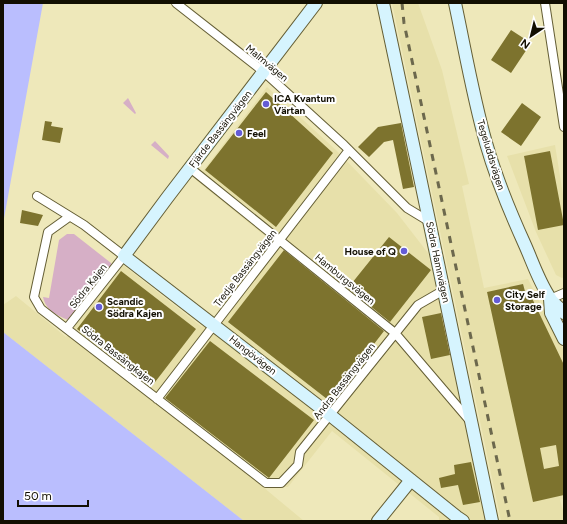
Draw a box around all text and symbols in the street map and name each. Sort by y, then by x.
north arrow [511,16,551,56]
text: N [518,36,533,52]
street label: Malmvägen [243,41,291,85]
street label: Fjärde Bassängvägen [186,87,255,170]
place label: ICA Kvantum Värtan [274,92,335,117]
marker: ICA Kvantum Värtan [261,99,271,109]
street label: Tegeluddsvägen [474,118,508,192]
place label: Feel [247,127,266,140]
marker: Feel [234,128,244,138]
street label: Södra Hamnvägen [423,220,453,304]
street label: Tredje Bassängvägen [211,226,280,309]
place label: House of Q [344,245,396,258]
marker: House of Q [399,246,409,256]
street label: Hamburgsvägen [312,251,378,307]
street label: Södra Kajen [66,261,110,311]
place label: City Self Storage [505,288,545,313]
place label: Scandic Södra Kajen [107,295,162,320]
marker: City Self Storage [492,295,502,305]
marker: Scandic Södra Kajen [94,302,104,312]
street label: Södra Bassängkajen [79,322,158,388]
street label: Hangövägen [227,332,280,378]
street label: Andra Bassängvägen [310,340,378,422]
scale bar [18,482,88,508]
text: 50 m [24,489,52,503]

